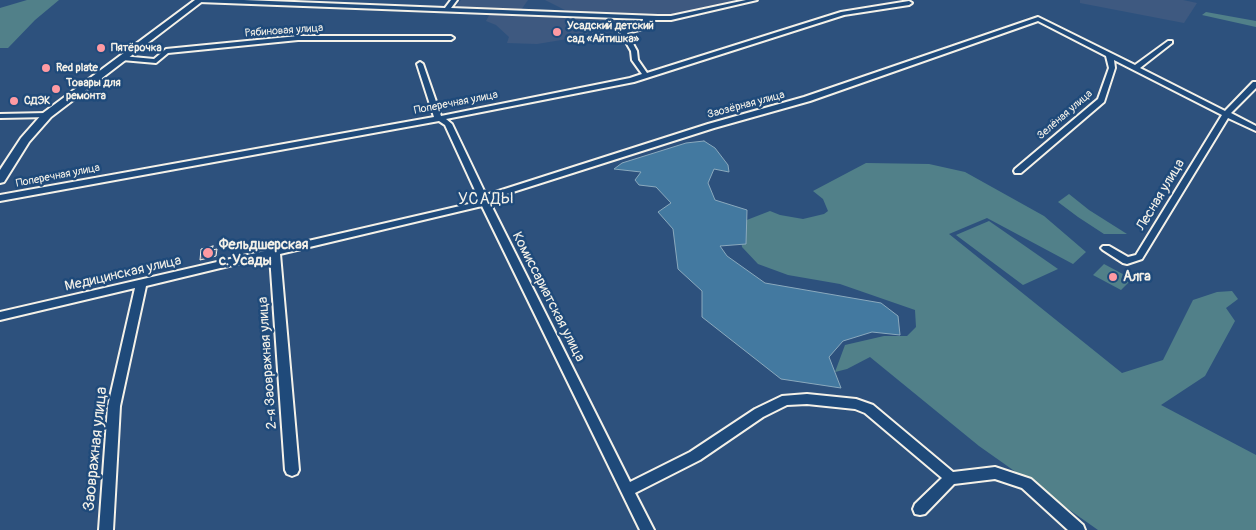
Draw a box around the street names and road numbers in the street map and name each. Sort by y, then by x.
street label: Рябиновая улица [244,22,324,40]
street label: Зелёная улица [1035,87,1095,143]
street label: Поперечная улица [413,88,499,118]
street label: Заозёрная улица [706,88,786,122]
street label: Лесная улица [1133,156,1189,234]
street label: Поперечная улица [15,161,101,191]
street label: Комиссариатская улица [508,229,588,365]
street label: Медицинская улица [63,252,183,296]
street label: 2-я Заовражная улица [255,296,281,430]
street label: Заовражная улица [80,386,112,512]

